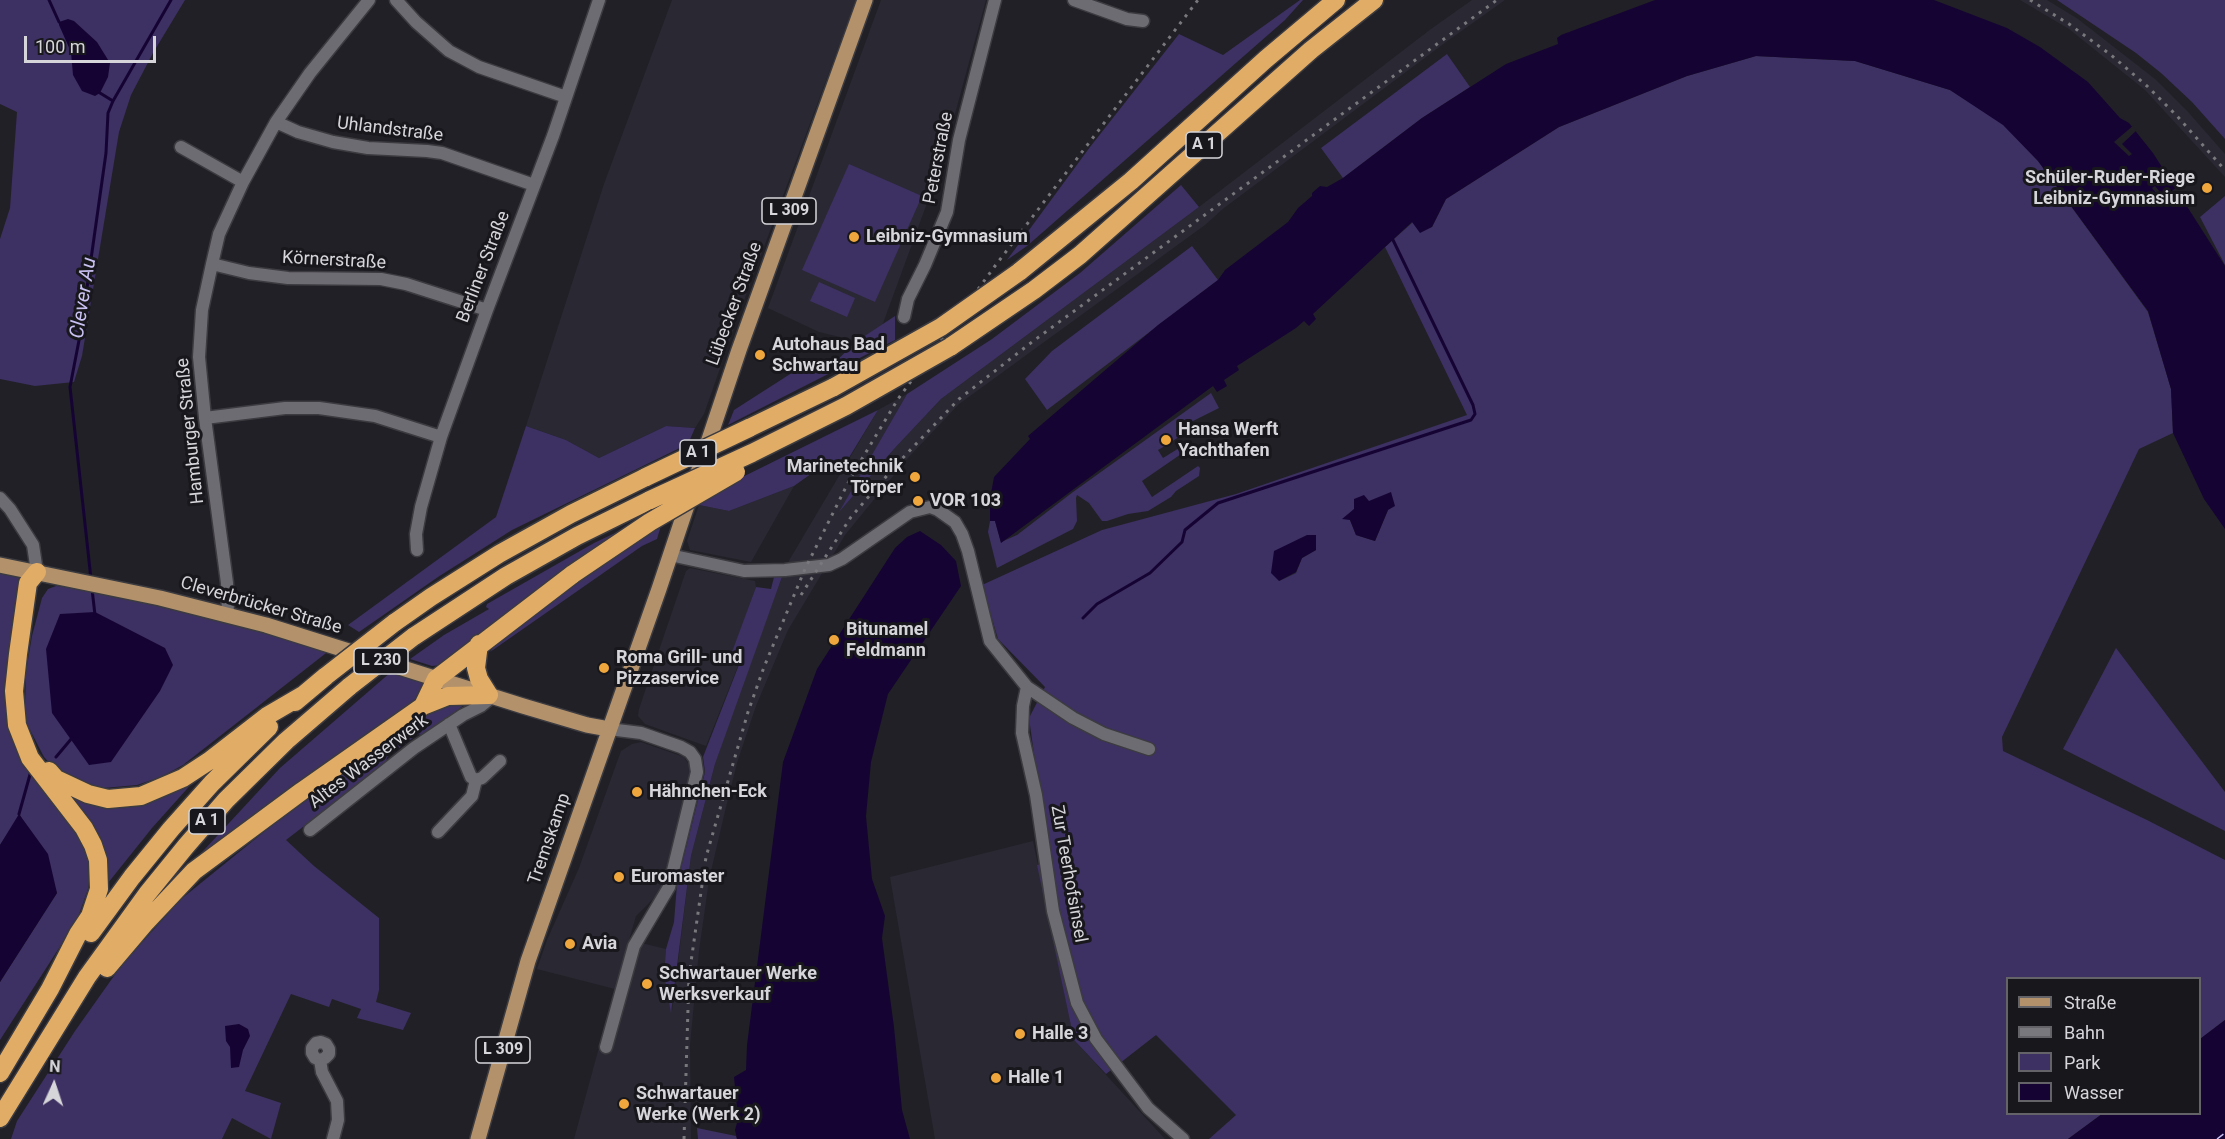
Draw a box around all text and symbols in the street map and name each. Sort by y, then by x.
scale bar [27,24,159,62]
text: 100 m [35,36,86,57]
street label: Peterstraße [919,110,959,206]
street label: Uhlandstraße [336,113,444,147]
road number: A 1 [1186,132,1222,158]
place label: Schüler-Ruder-Riege Leibniz-Gymnasium [2025,167,2195,210]
marker: Schüler-Ruder-Riege Leibniz-Gymnasium [2200,181,2214,195]
road number: L 309 [762,198,816,224]
street label: Berliner Straße [453,208,515,326]
place label: Leibniz-Gymnasium [866,226,1028,248]
marker: Leibniz-Gymnasium [847,230,861,244]
street label: Lübecker Straße [703,239,767,369]
street label: Körnerstraße [282,247,386,275]
water label: Clever Au [66,256,102,340]
place label: Autohaus Bad Schwartau [772,334,885,376]
marker: Autohaus Bad Schwartau [753,348,767,362]
street label: Hamburger Straße [173,357,209,505]
place label: Hansa Werft Yachthafen [1178,419,1278,462]
marker: Hansa Werft Yachthafen [1159,433,1173,447]
road number: A 1 [680,440,716,466]
place label: Marinetechnik Törper [787,456,903,498]
marker: Marinetechnik Törper [908,470,922,484]
place label: VOR 103 [930,490,1001,512]
marker: VOR 103 [911,494,925,508]
street label: Cleverbrücker Straße [178,573,344,639]
place label: Bitunamel Feldmann [846,619,928,662]
marker: Bitunamel Feldmann [827,633,841,647]
place label: Roma Grill- und Pizzaservice [616,647,742,690]
road number: L 230 [354,648,408,674]
marker: Roma Grill- und Pizzaservice [597,661,611,675]
street label: Altes Wasserwerk [305,710,433,814]
place label: Hähnchen-Eck [649,781,767,803]
marker: Hähnchen-Eck [630,785,644,799]
street label: Tremskamp [524,790,576,888]
street label: Zur Teerhofsinsel [1045,803,1091,945]
road number: A 1 [189,808,225,834]
place label: Euromaster [631,866,724,888]
marker: Euromaster [612,870,626,884]
place label: Avia [582,933,617,955]
marker: Avia [563,937,577,951]
place label: Schwartauer Werke Werksverkauf [659,963,817,1006]
marker: Schwartauer Werke Werksverkauf [640,977,654,991]
legend [2006,977,2201,1115]
text: Straße [2064,992,2116,1013]
text: Bahn [2064,1022,2105,1043]
place label: Halle 3 [1032,1023,1088,1045]
marker: Halle 3 [1013,1027,1027,1041]
road number: L 309 [476,1037,530,1063]
text: Park [2064,1052,2100,1073]
north arrow [24,1055,84,1115]
text: N [49,1057,61,1076]
place label: Halle 1 [1008,1067,1064,1089]
marker: Halle 1 [989,1071,1003,1085]
text: Wasser [2064,1082,2124,1103]
place label: Schwartauer Werke (Werk 2) [636,1083,761,1126]
marker: Schwartauer Werke (Werk 2) [617,1097,631,1111]

